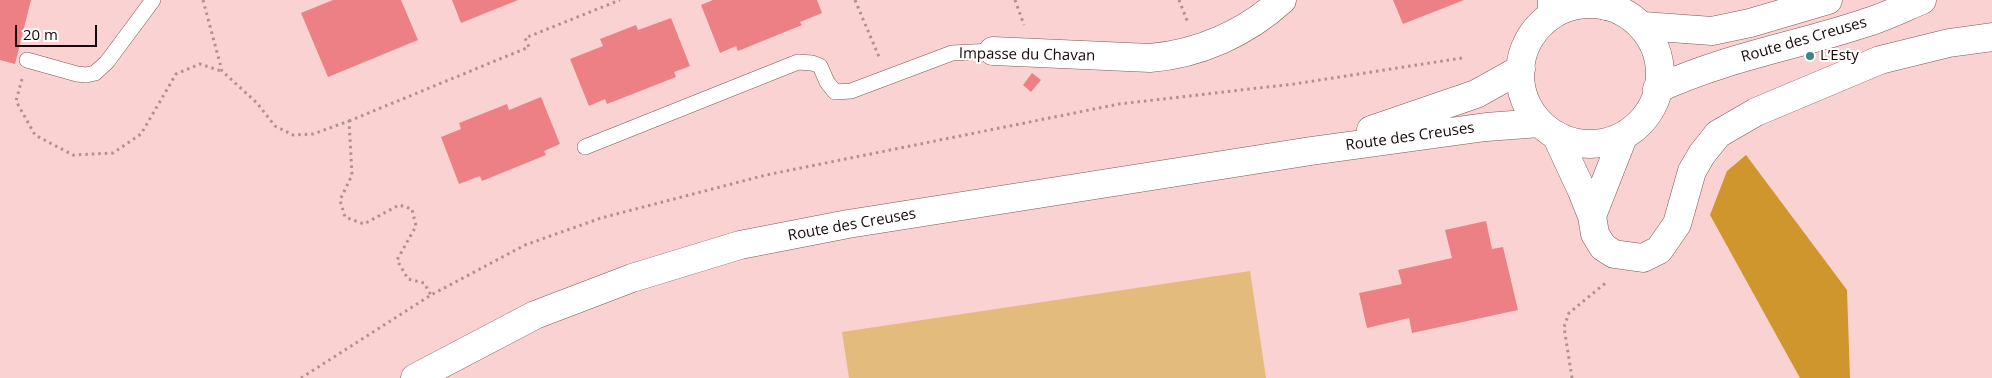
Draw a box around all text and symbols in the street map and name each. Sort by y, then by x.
street label: Route des Creuses [1739,13,1869,67]
scale bar [18,15,100,47]
text: 20 m [23,24,58,44]
street label: Impasse du Chavan [959,45,1095,65]
place label: L’Esty [1820,47,1859,65]
marker: L’Esty [1804,50,1816,62]
street label: Route des Creuses [1345,119,1475,155]
street label: Route des Creuses [787,205,917,245]

